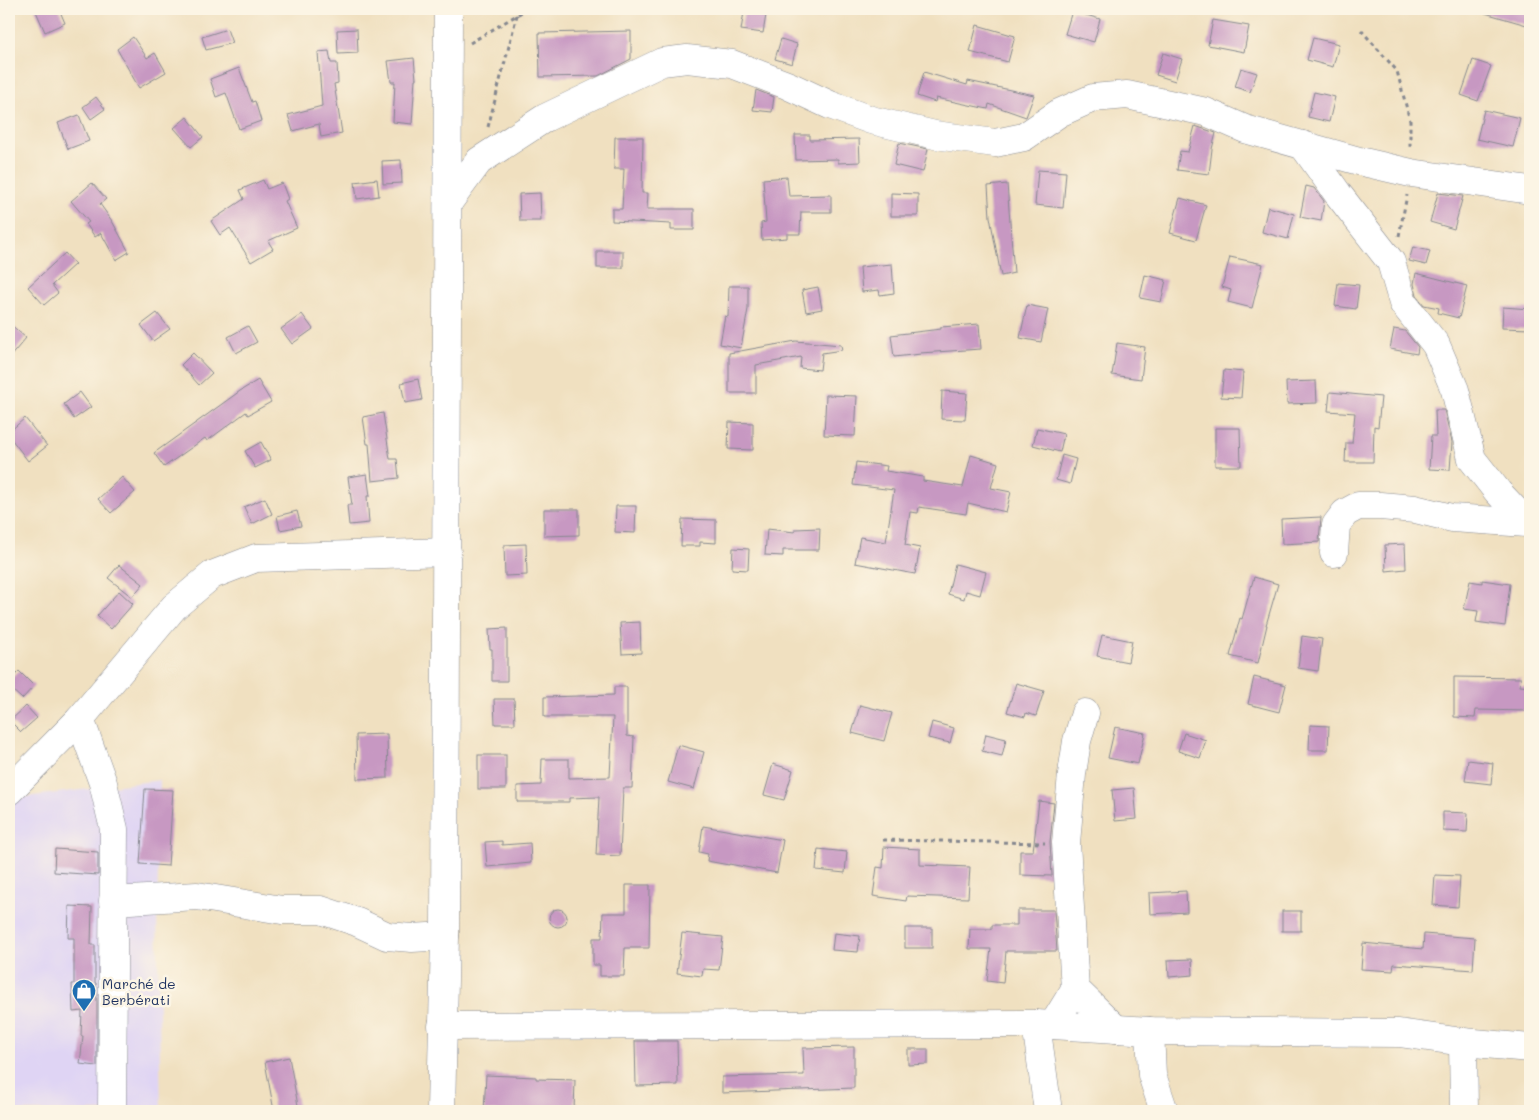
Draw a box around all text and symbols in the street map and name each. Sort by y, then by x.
place label: Marché de Berbérati [102,974,176,1009]
shop icon: Marché de Berbérati [71,978,97,1012]

